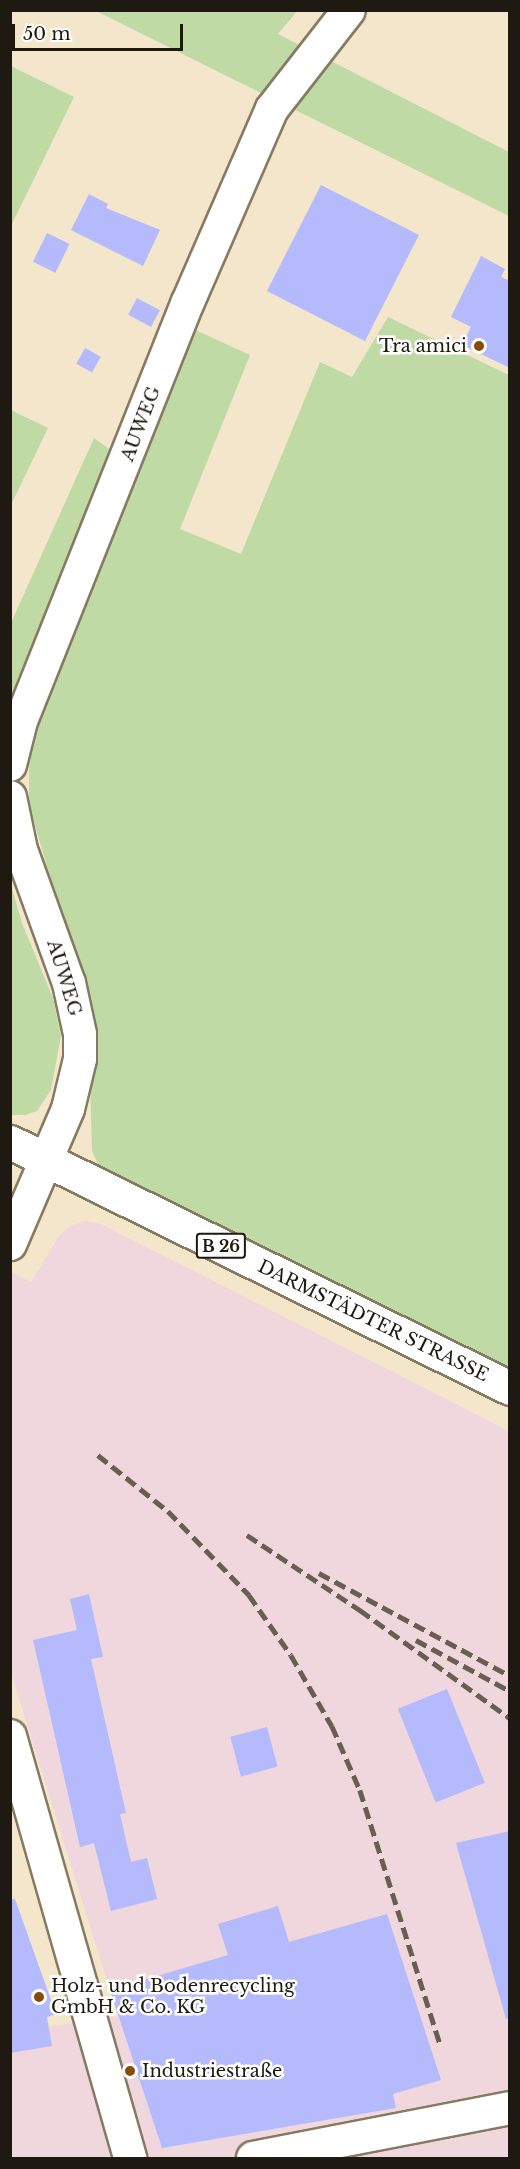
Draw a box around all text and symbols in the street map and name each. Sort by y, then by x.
scale bar [15,12,186,50]
text: 50 m [23,23,71,45]
place label: Tra amici [379,335,467,357]
marker: Tra amici [472,339,486,353]
street label: AUWEG [117,383,165,465]
street label: AUWEG [42,937,86,1019]
road number: B 26 [196,1233,246,1259]
street label: DARMSTÄDTER STRASSE [254,1256,492,1386]
place label: Holz- und Bodenrecycling GmbH & Co. KG [51,1976,295,2018]
marker: Holz- und Bodenrecycling GmbH & Co. KG [32,1990,46,2004]
place label: Industriestraße [142,2060,282,2082]
marker: Industriestraße [123,2064,137,2078]

